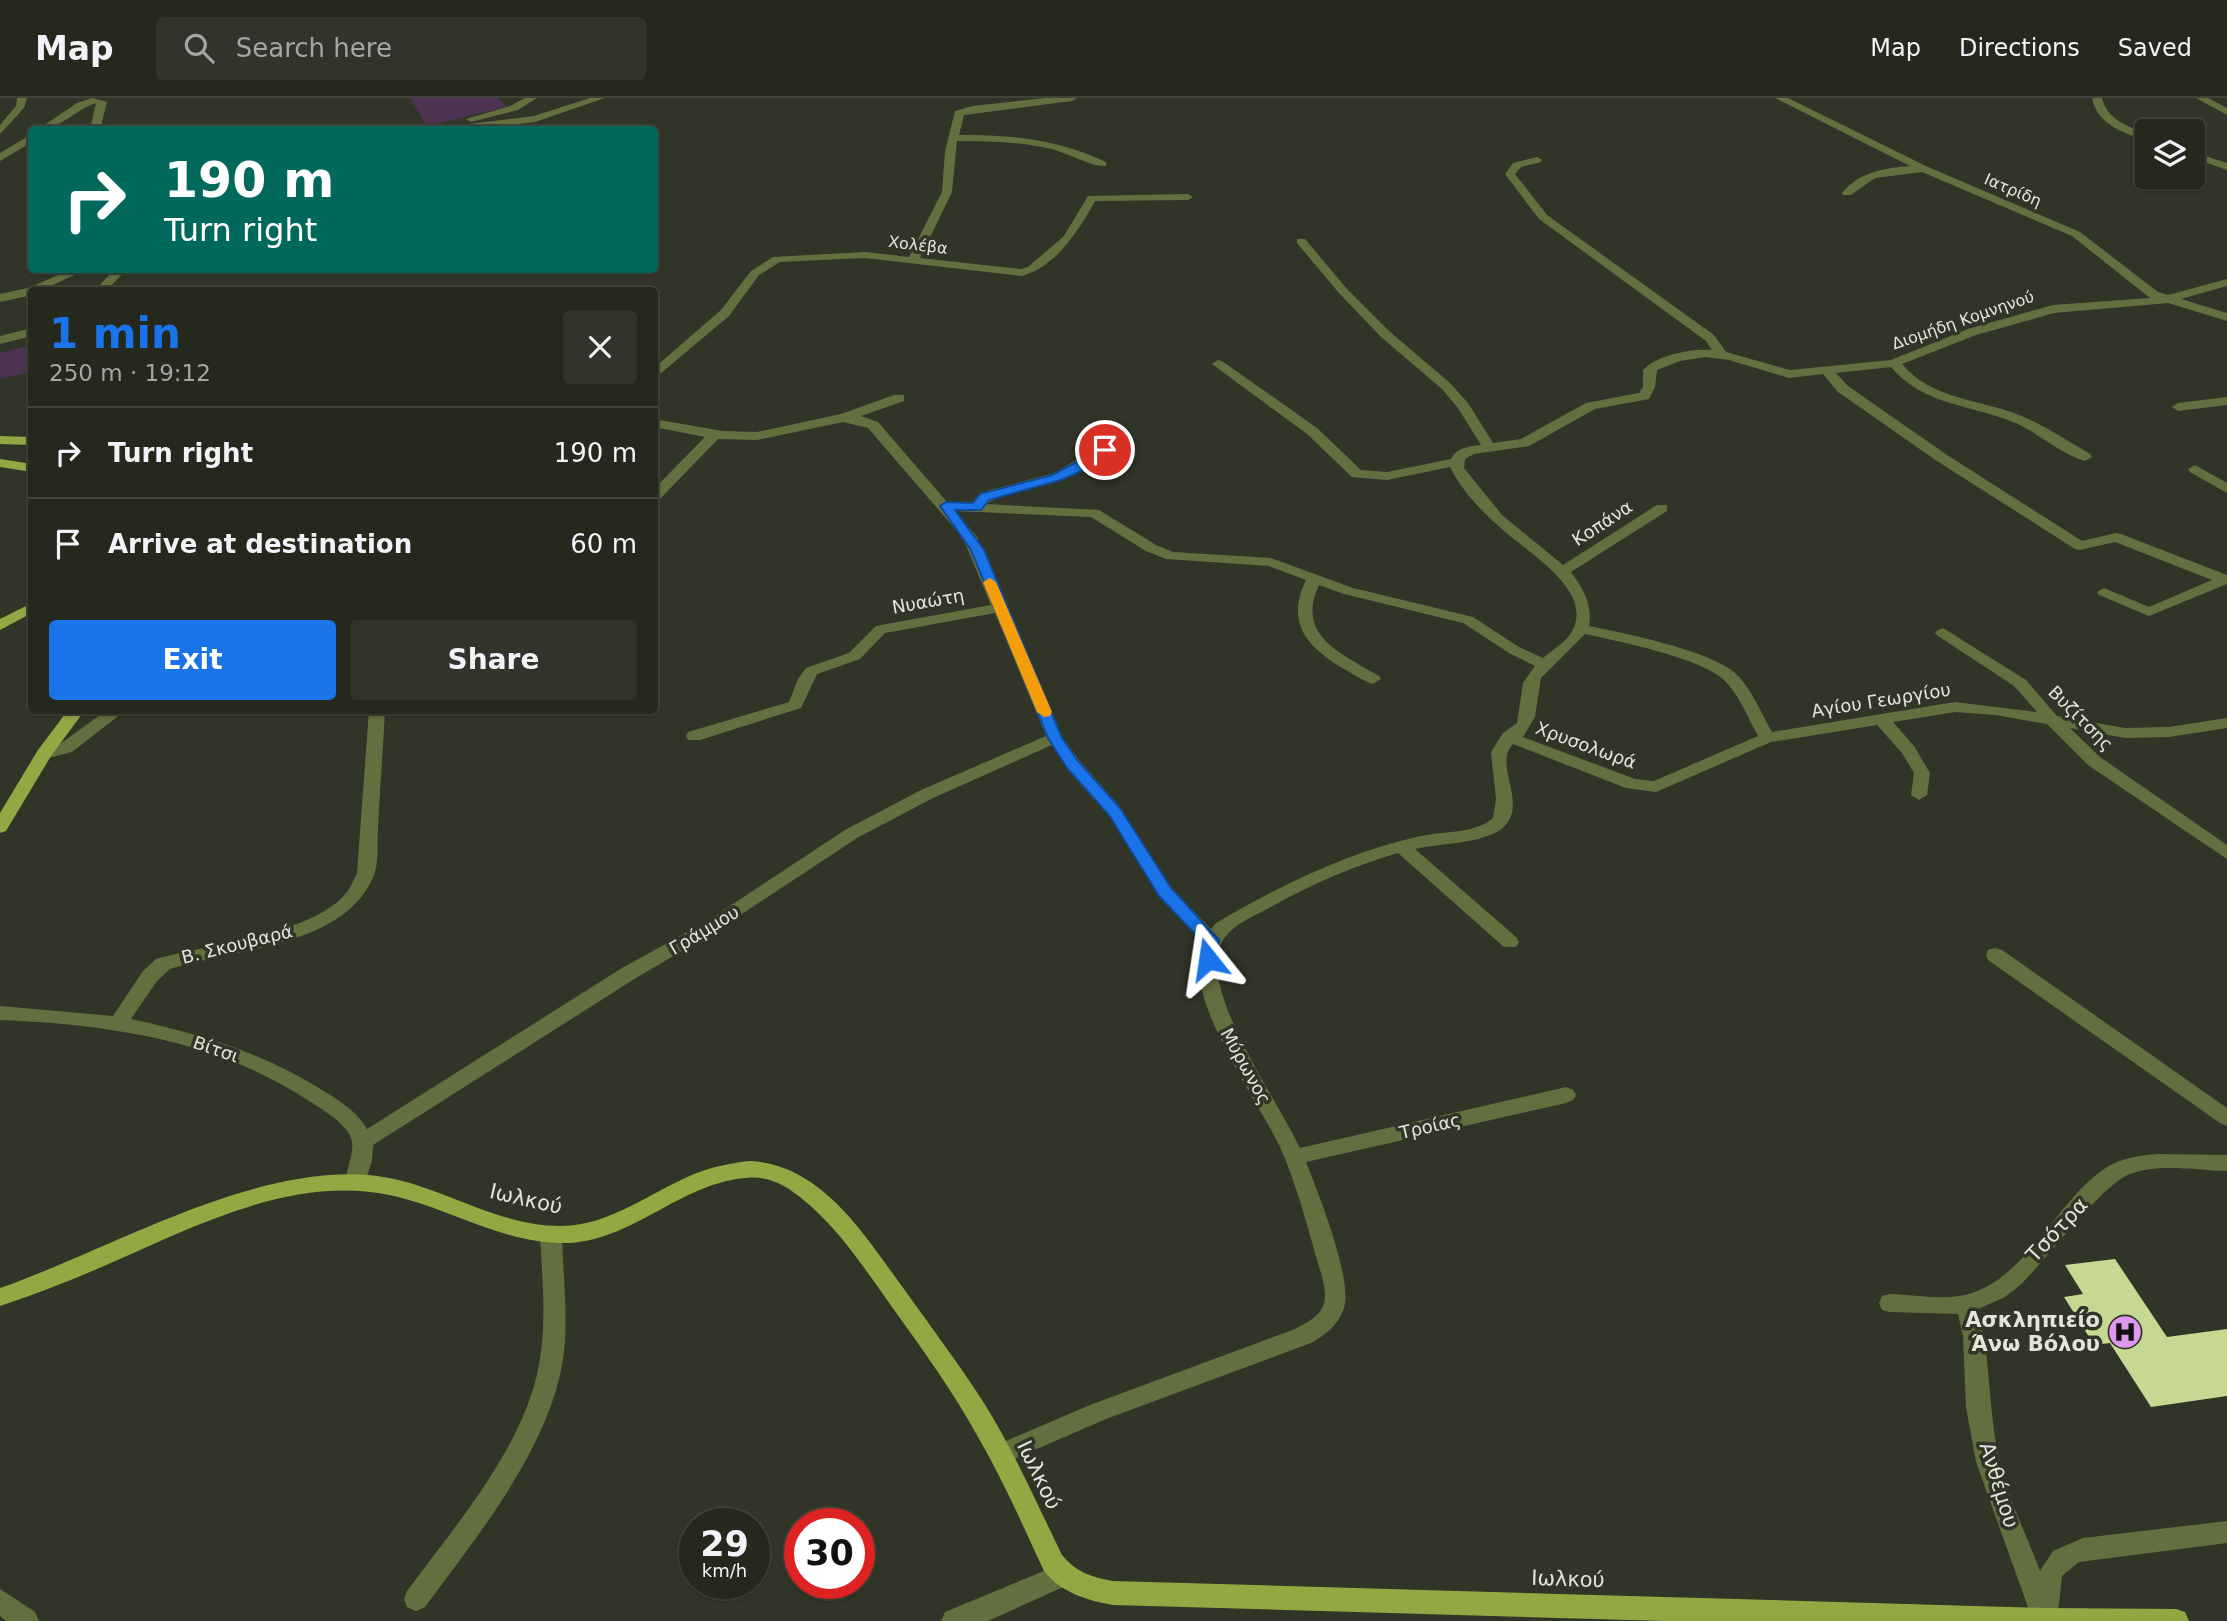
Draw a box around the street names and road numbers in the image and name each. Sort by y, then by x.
street label: Ιατρίδη [1981,169,2045,211]
street label: Χολέβα [887,232,949,258]
street label: Διομήδη Κομνηνού [1889,287,2037,353]
street label: Κοπάνα [1568,496,1636,550]
street label: Νυαώτη [890,584,966,618]
street label: Αγίου Γεωργίου [1810,679,1952,721]
street label: Βυζίτσης [2044,681,2118,755]
street label: Χρυσολωρά [1533,717,1639,773]
street label: Γράμμου [665,901,743,959]
street label: Β. Σκουβαρά [179,920,295,968]
street label: Μύρωνος [1216,1024,1276,1108]
street label: Βίτσι [190,1031,242,1067]
street label: Τροίας [1396,1109,1463,1143]
street label: Ιωλκού [487,1179,565,1219]
street label: Τσότρα [2021,1193,2093,1268]
street label: Ιωλκού [1012,1437,1066,1513]
street label: Ανθέμου [1975,1439,2023,1531]
street label: Ιωλκού [1531,1566,1605,1592]

